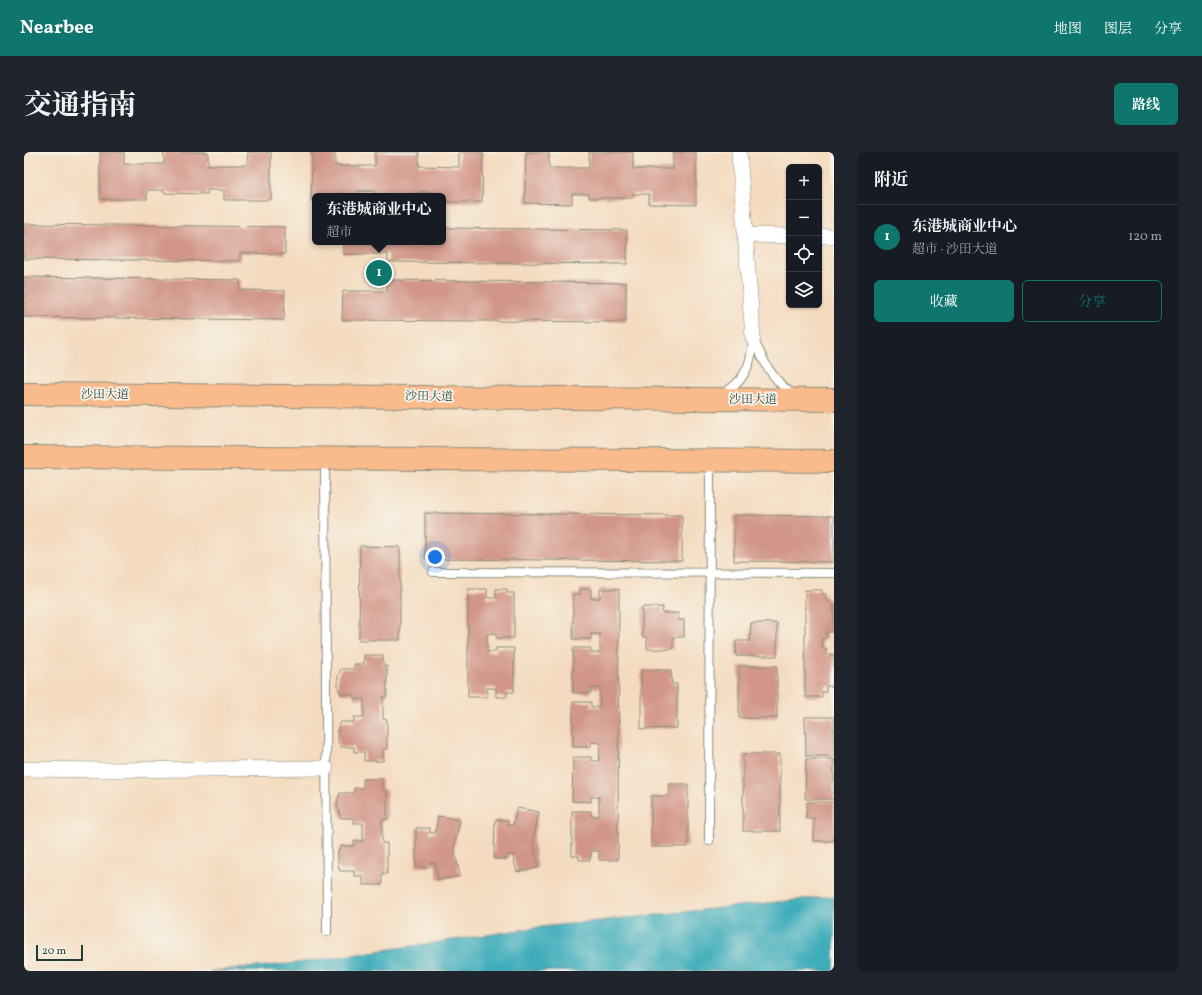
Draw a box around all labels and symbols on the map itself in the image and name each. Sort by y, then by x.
pin: 1 [366,258,392,288]
street label: 沙田大道 [81,387,129,403]
street label: 沙田大道 [405,389,453,405]
street label: 沙田大道 [729,392,777,408]
your location [425,547,445,567]
scale bar [36,943,83,962]

